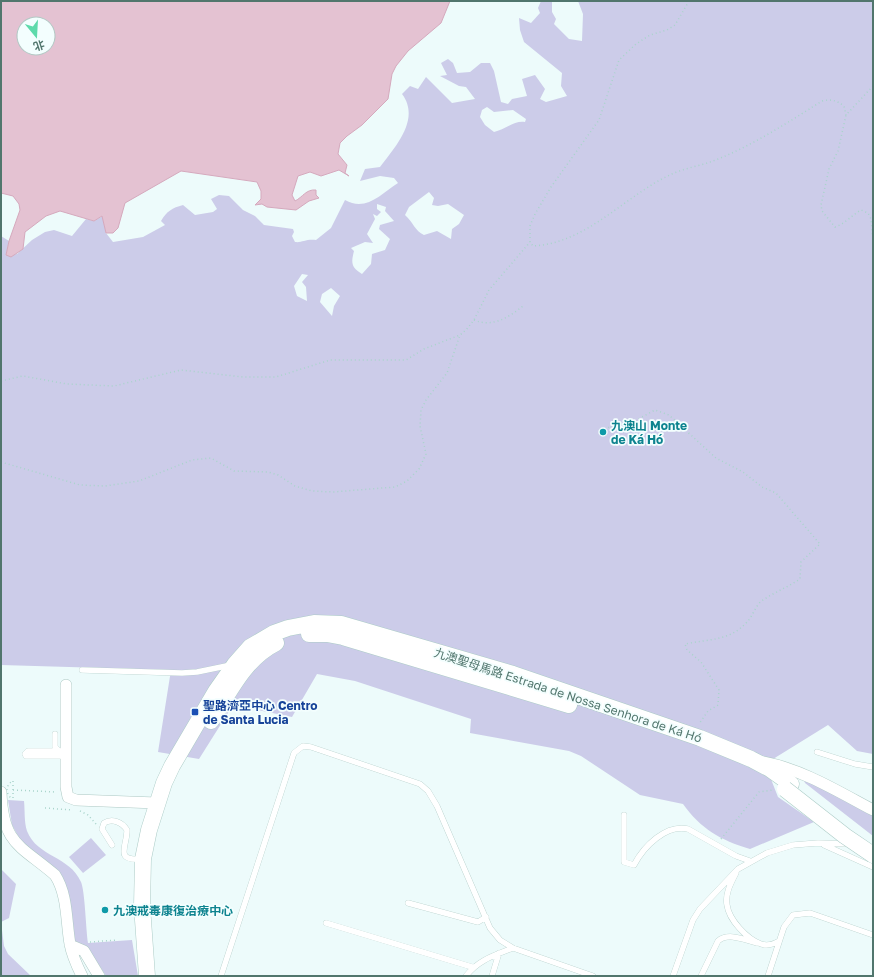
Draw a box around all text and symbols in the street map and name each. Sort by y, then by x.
north arrow [16,16,56,56]
text: 北 [32,38,46,54]
place label: 九澳山 Monte de Ká Hó [611,418,687,447]
marker: 九澳山 Monte de Ká Hó [598,427,608,437]
street label: 九澳聖母馬路 Estrada de Nossa Senhora de Ká Hó [432,644,704,746]
place label: 聖路濟亞中心 Centro de Santa Lucia [203,698,317,727]
marker: 聖路濟亞中心 Centro de Santa Lucia [190,707,200,717]
place label: 九澳戒毒康復治療中心 [113,903,233,918]
marker: 九澳戒毒康復治療中心 [100,905,110,915]

